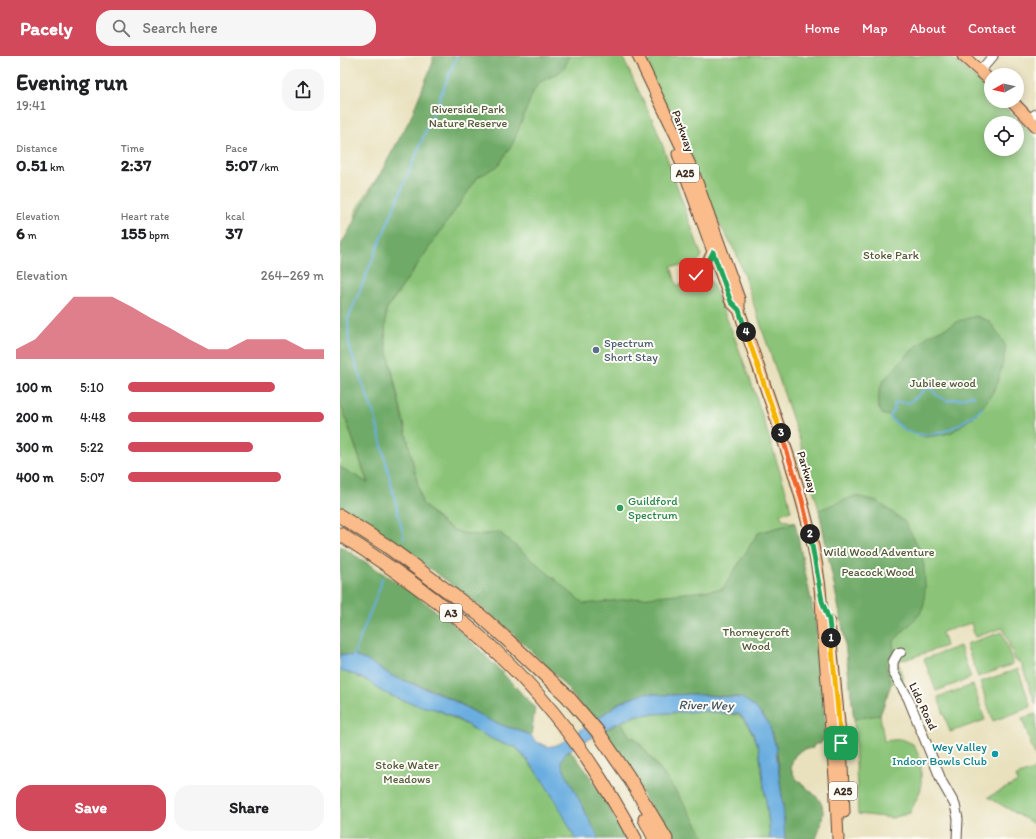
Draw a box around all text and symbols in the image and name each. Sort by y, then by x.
search box [96,10,376,46]
text: Pacely [20,17,72,40]
icon: search [110,17,132,39]
text: Search here [142,19,218,37]
text: Home [805,20,840,37]
text: Map [862,20,888,37]
text: About [910,20,946,37]
text: Contact [968,20,1016,37]
north arrow [984,68,1024,108]
map controls [984,68,1024,156]
text: Evening run [16,69,128,96]
button: share [282,69,324,111]
text: 19:41 [16,98,46,113]
park label: Riverside Park Nature Reserve [429,102,507,130]
street label: Parkway [669,108,697,154]
button: locate [984,116,1024,156]
text: Distance [16,142,57,155]
text: Time [121,142,144,155]
text: Pace [225,142,247,155]
text: 0.51 [16,155,47,175]
text: 2:37 [121,155,151,175]
text: 5:07 [225,155,257,175]
text: km [47,161,65,174]
text: /km [257,161,279,174]
road number: A25 [671,164,699,182]
text: Elevation [16,210,60,223]
text: Heart rate [121,210,169,223]
text: kcal [225,210,245,223]
text: 6 [16,223,25,243]
text: 155 [121,223,146,243]
text: 37 [225,223,243,243]
text: m [25,229,37,242]
text: bpm [146,229,169,242]
park label: Stoke Park [863,248,920,262]
pin [679,258,713,292]
icon: check [685,264,707,286]
text: Elevation [16,268,68,283]
text: 264–269 m [261,268,324,283]
pin: 4 [736,322,756,342]
text: 4 [743,325,749,338]
place label: Spectrum Short Stay [604,336,658,364]
marker: Spectrum Short Stay [591,345,601,355]
park label: Jubilee wood [910,376,977,390]
text: 100 m [16,380,52,395]
text: 5:10 [80,380,104,395]
text: 200 m [16,410,53,425]
text: 4:48 [80,410,106,425]
pin: 3 [771,423,791,443]
text: 3 [778,426,784,439]
text: 300 m [16,440,53,455]
text: 5:22 [80,440,104,455]
street label: Parkway [794,449,820,495]
text: 400 m [16,470,54,485]
text: 5:07 [80,470,104,485]
place label: Guildford Spectrum [628,494,678,522]
marker: Guildford Spectrum [615,503,625,513]
pin: 2 [800,524,820,544]
text: 2 [807,527,813,540]
park label: Wild Wood Adventure [823,545,935,559]
park label: Peacock Wood [842,565,915,579]
road number: A3 [440,604,462,622]
park label: Thorneycroft Wood [722,625,790,653]
pin: 1 [821,628,841,648]
text: 1 [828,631,834,644]
street label: Lido Road [906,680,940,732]
water label: River Wey [679,697,735,713]
pin [824,726,858,760]
icon: arrive [830,732,852,754]
place label: Wey Valley Indoor Bowls Club [892,740,987,768]
marker: Wey Valley Indoor Bowls Club [990,749,1000,759]
park label: Stoke Water Meadows [375,758,439,786]
road number: A25 [829,782,857,800]
button: Save [16,785,166,831]
button: Share [174,785,324,831]

